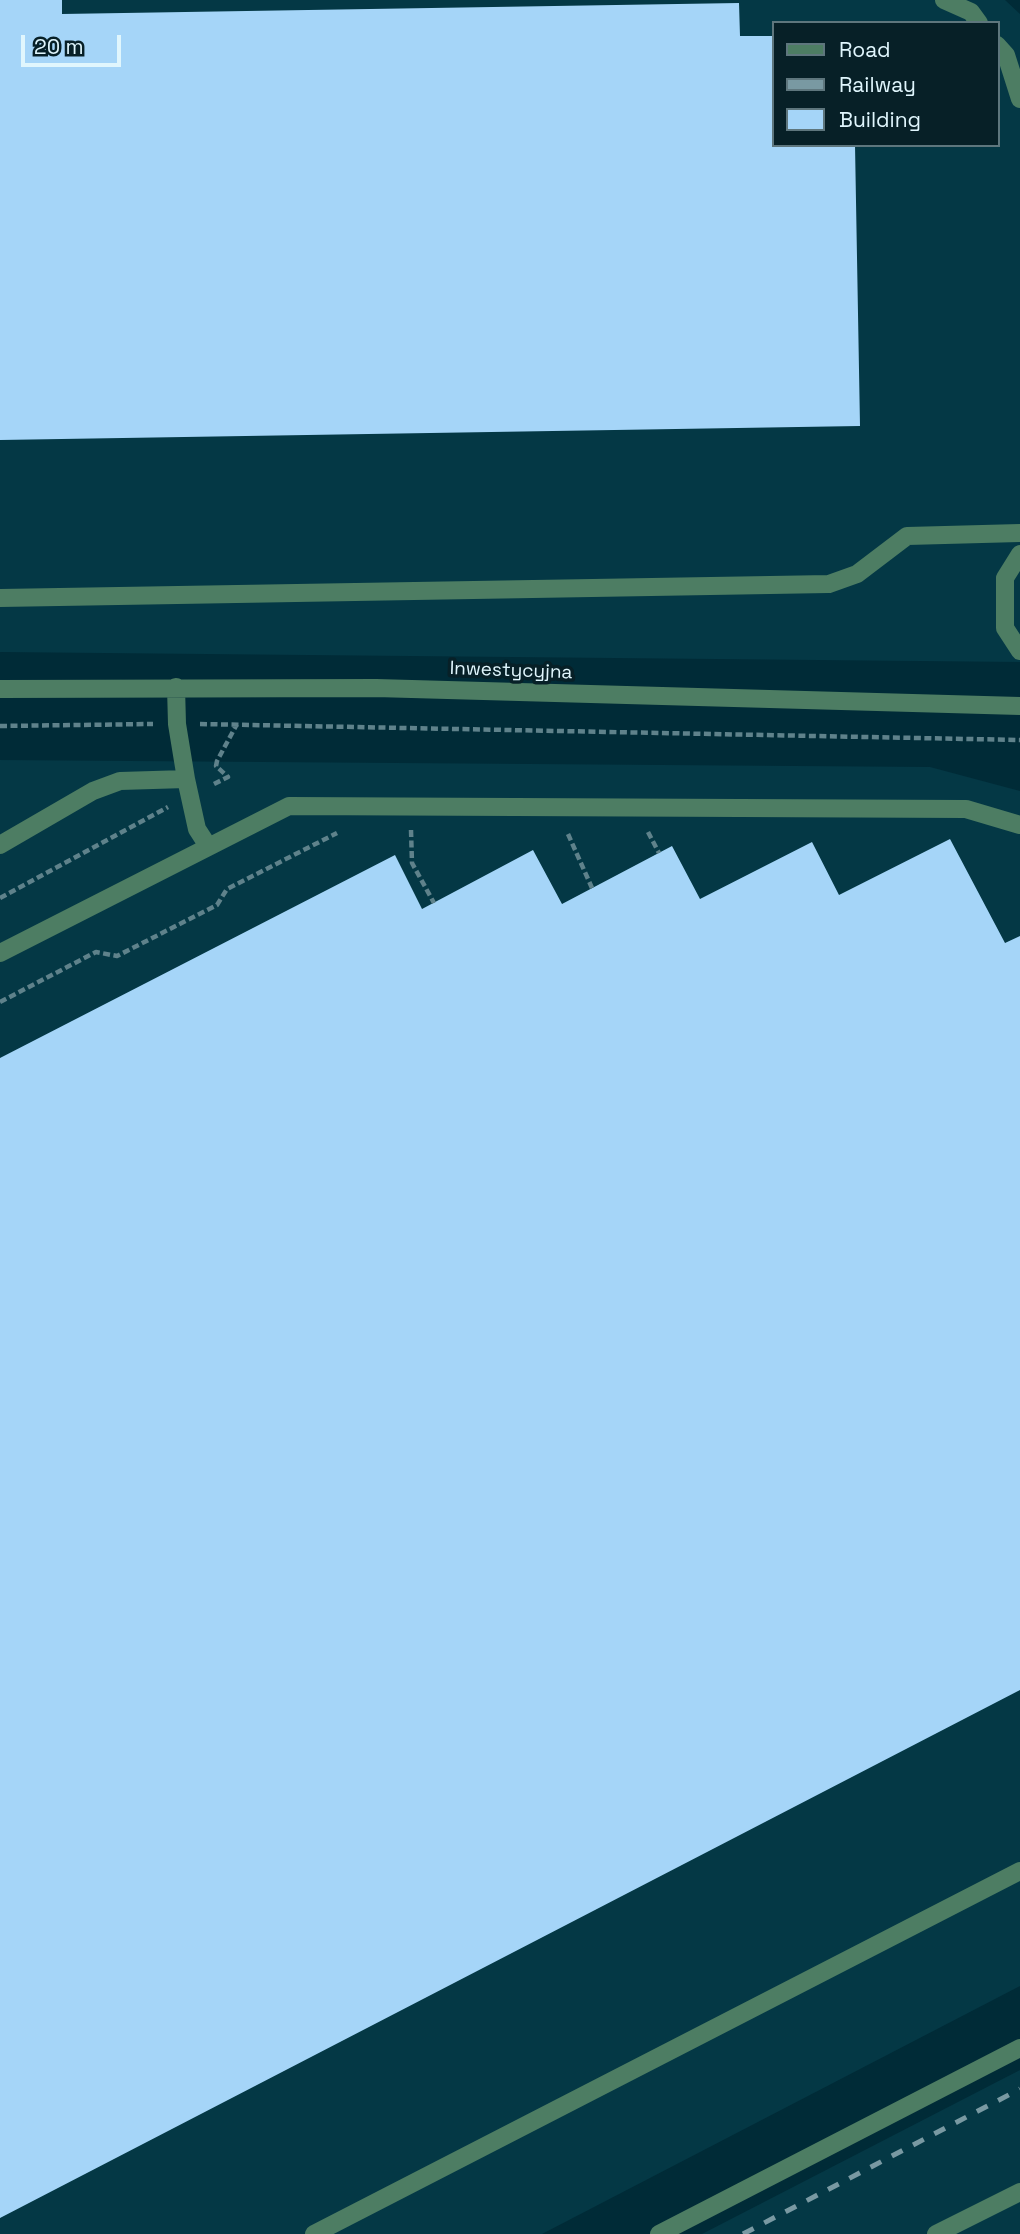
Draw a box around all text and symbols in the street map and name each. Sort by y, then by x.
scale bar [24,21,124,65]
legend [772,21,999,147]
text: 20 m [34,33,84,60]
text: Road [839,36,891,63]
text: Railway [839,71,916,98]
text: Building [839,106,921,133]
street label: Inwestycyjna [449,657,573,685]

